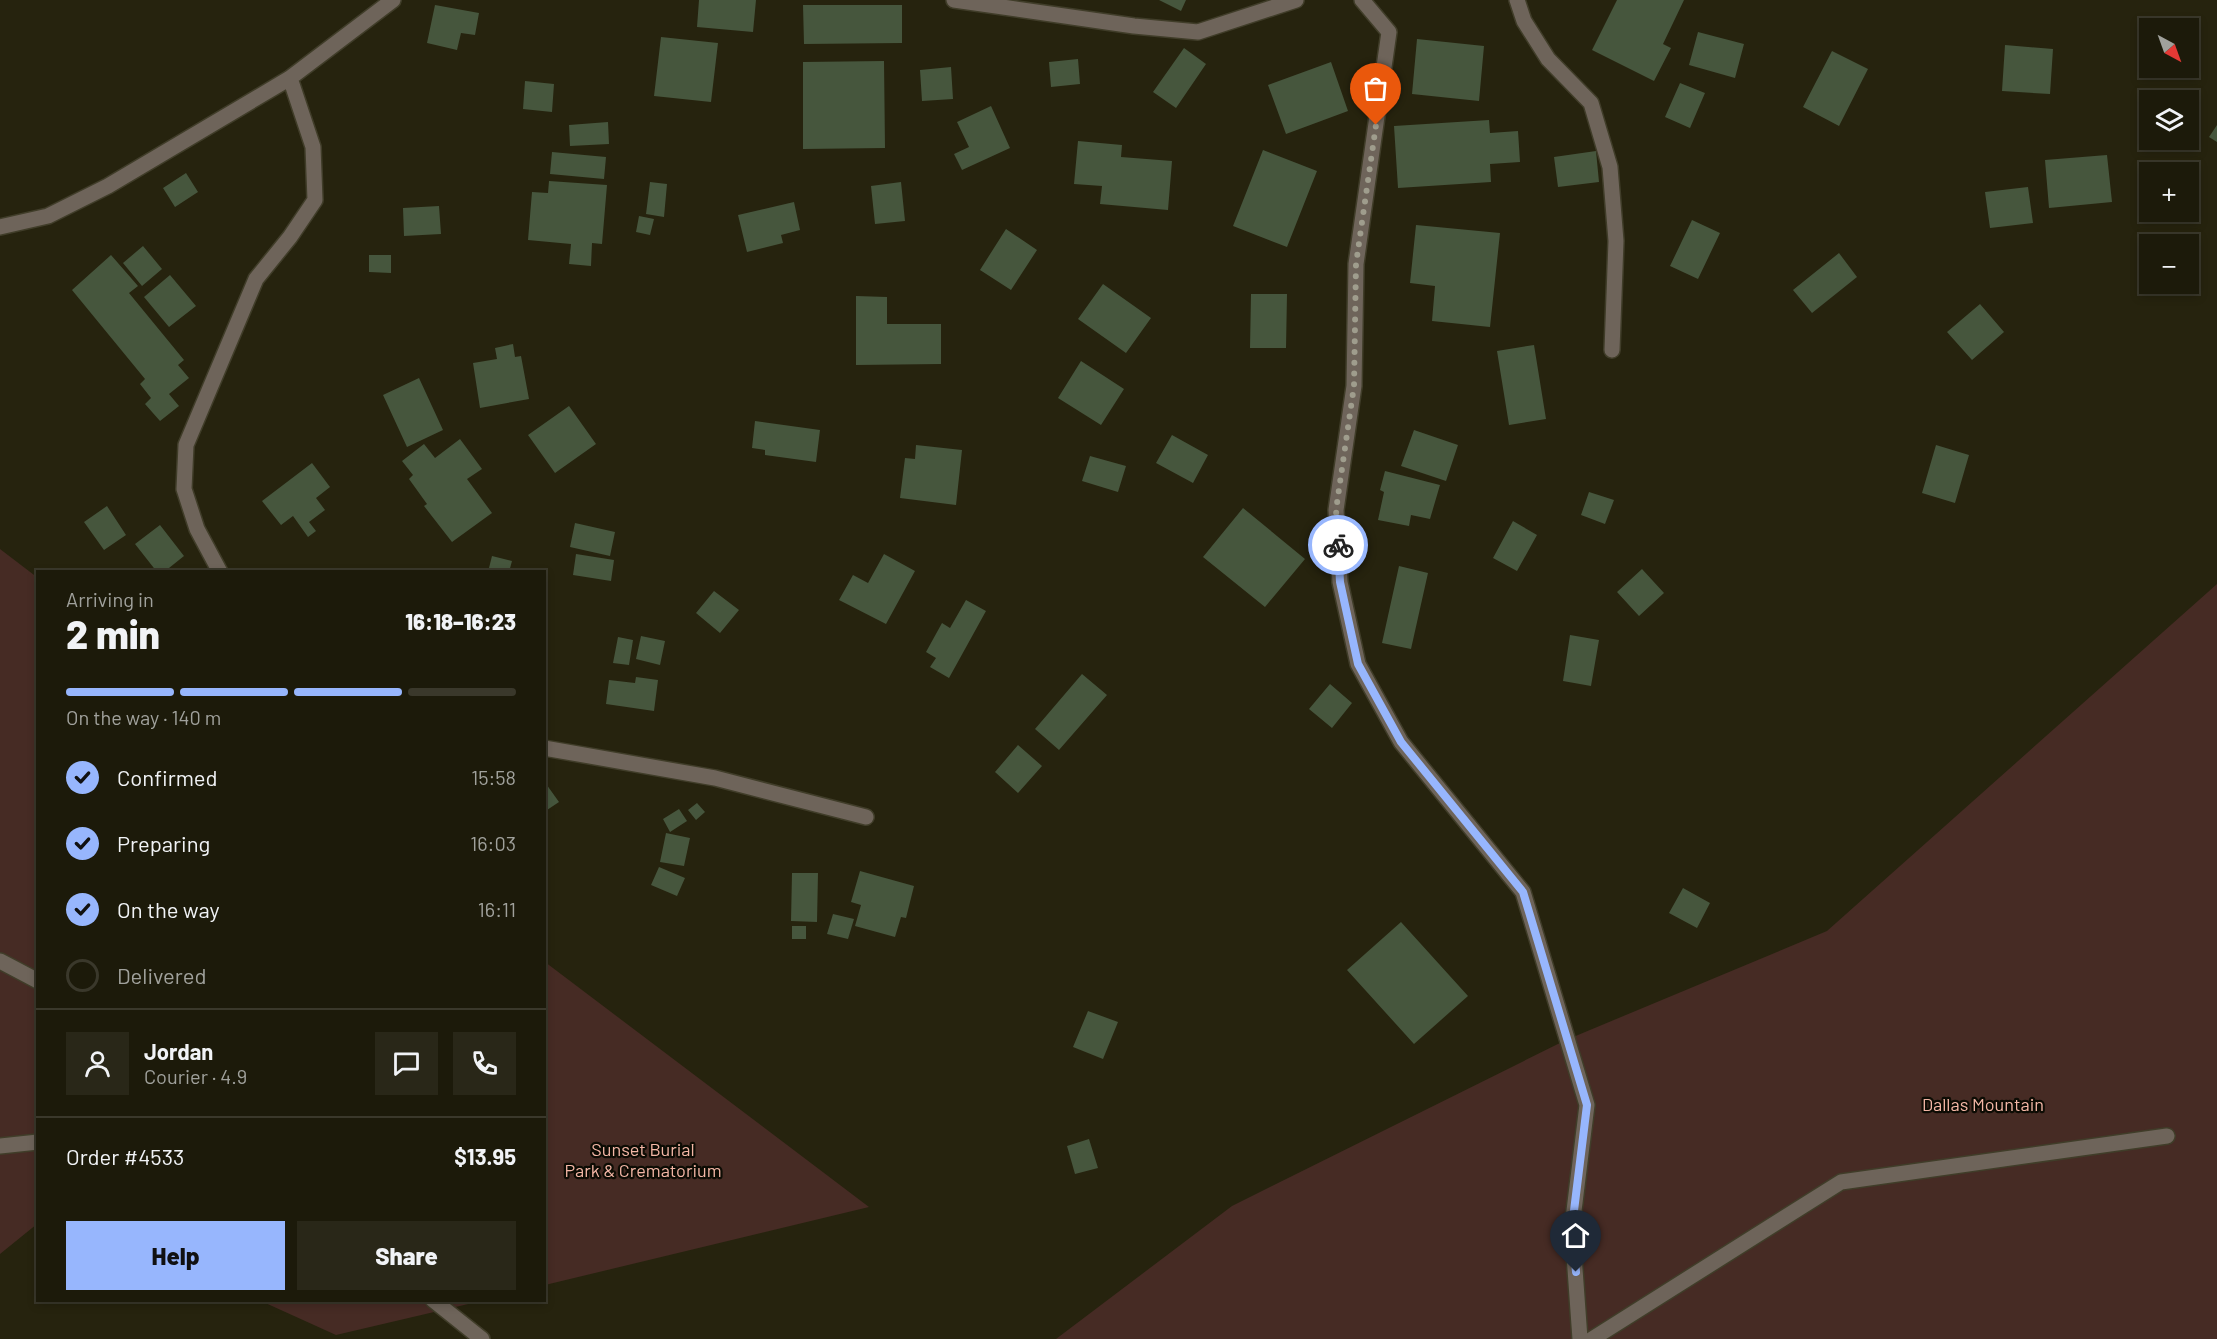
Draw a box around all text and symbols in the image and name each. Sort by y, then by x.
north arrow [2139,18,2199,78]
map controls [2139,18,2199,294]
pin [1350,63,1401,125]
icon: bag [1359,72,1392,105]
button: layers [2139,90,2199,150]
button: + [2139,162,2199,222]
button: − [2139,234,2199,294]
courier [1308,515,1368,575]
icon: bike [1322,529,1355,562]
text: Arriving in [66,587,154,611]
text: 16:18–16:23 [405,608,516,634]
text: 2 min [66,610,160,657]
text: On the way · 140 m [66,705,221,729]
icon: check [66,761,99,794]
text: Confirmed [117,764,217,790]
text: 15:58 [471,765,516,789]
icon: check [66,827,99,860]
text: Preparing [117,830,210,856]
text: 16:03 [470,831,516,855]
icon: check [66,893,99,926]
text: On the way [117,896,220,922]
text: 16:11 [478,897,516,921]
text: Delivered [117,962,206,988]
button: person [66,1032,129,1095]
button: chat [375,1032,438,1095]
button: phone [453,1032,516,1095]
text: Jordan [144,1038,213,1064]
text: Courier · 4.9 [144,1064,247,1088]
park label: Dallas Mountain [1922,1093,2044,1115]
park label: Sunset Burial Park & Crematorium [564,1138,722,1181]
text: Order #4533 [66,1143,184,1169]
text: $13.95 [454,1143,516,1169]
pin [1550,1210,1601,1272]
icon: home [1559,1219,1592,1252]
button: Help [66,1221,285,1290]
button: Share [297,1221,516,1290]

